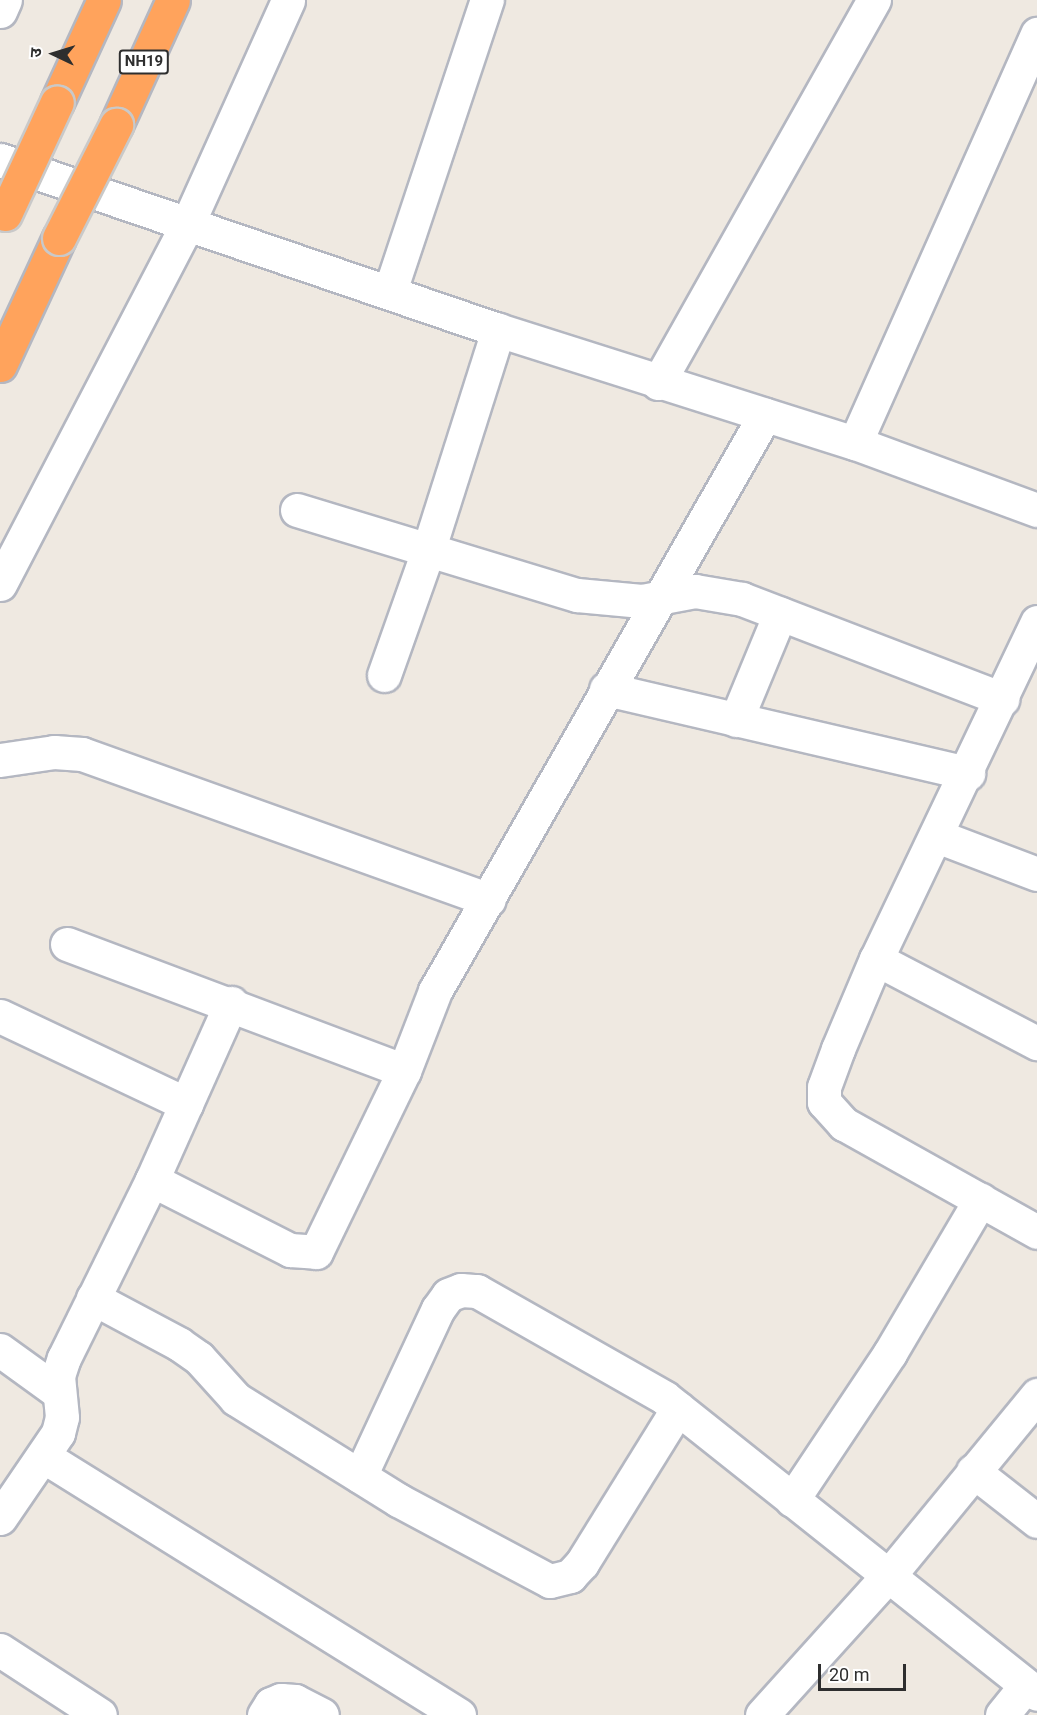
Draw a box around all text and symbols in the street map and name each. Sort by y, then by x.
north arrow [24,24,84,84]
text: उ [26,47,45,58]
road number: NH19 [118,50,170,74]
scale bar [821,1652,910,1690]
text: 20 m [829,1664,869,1685]

